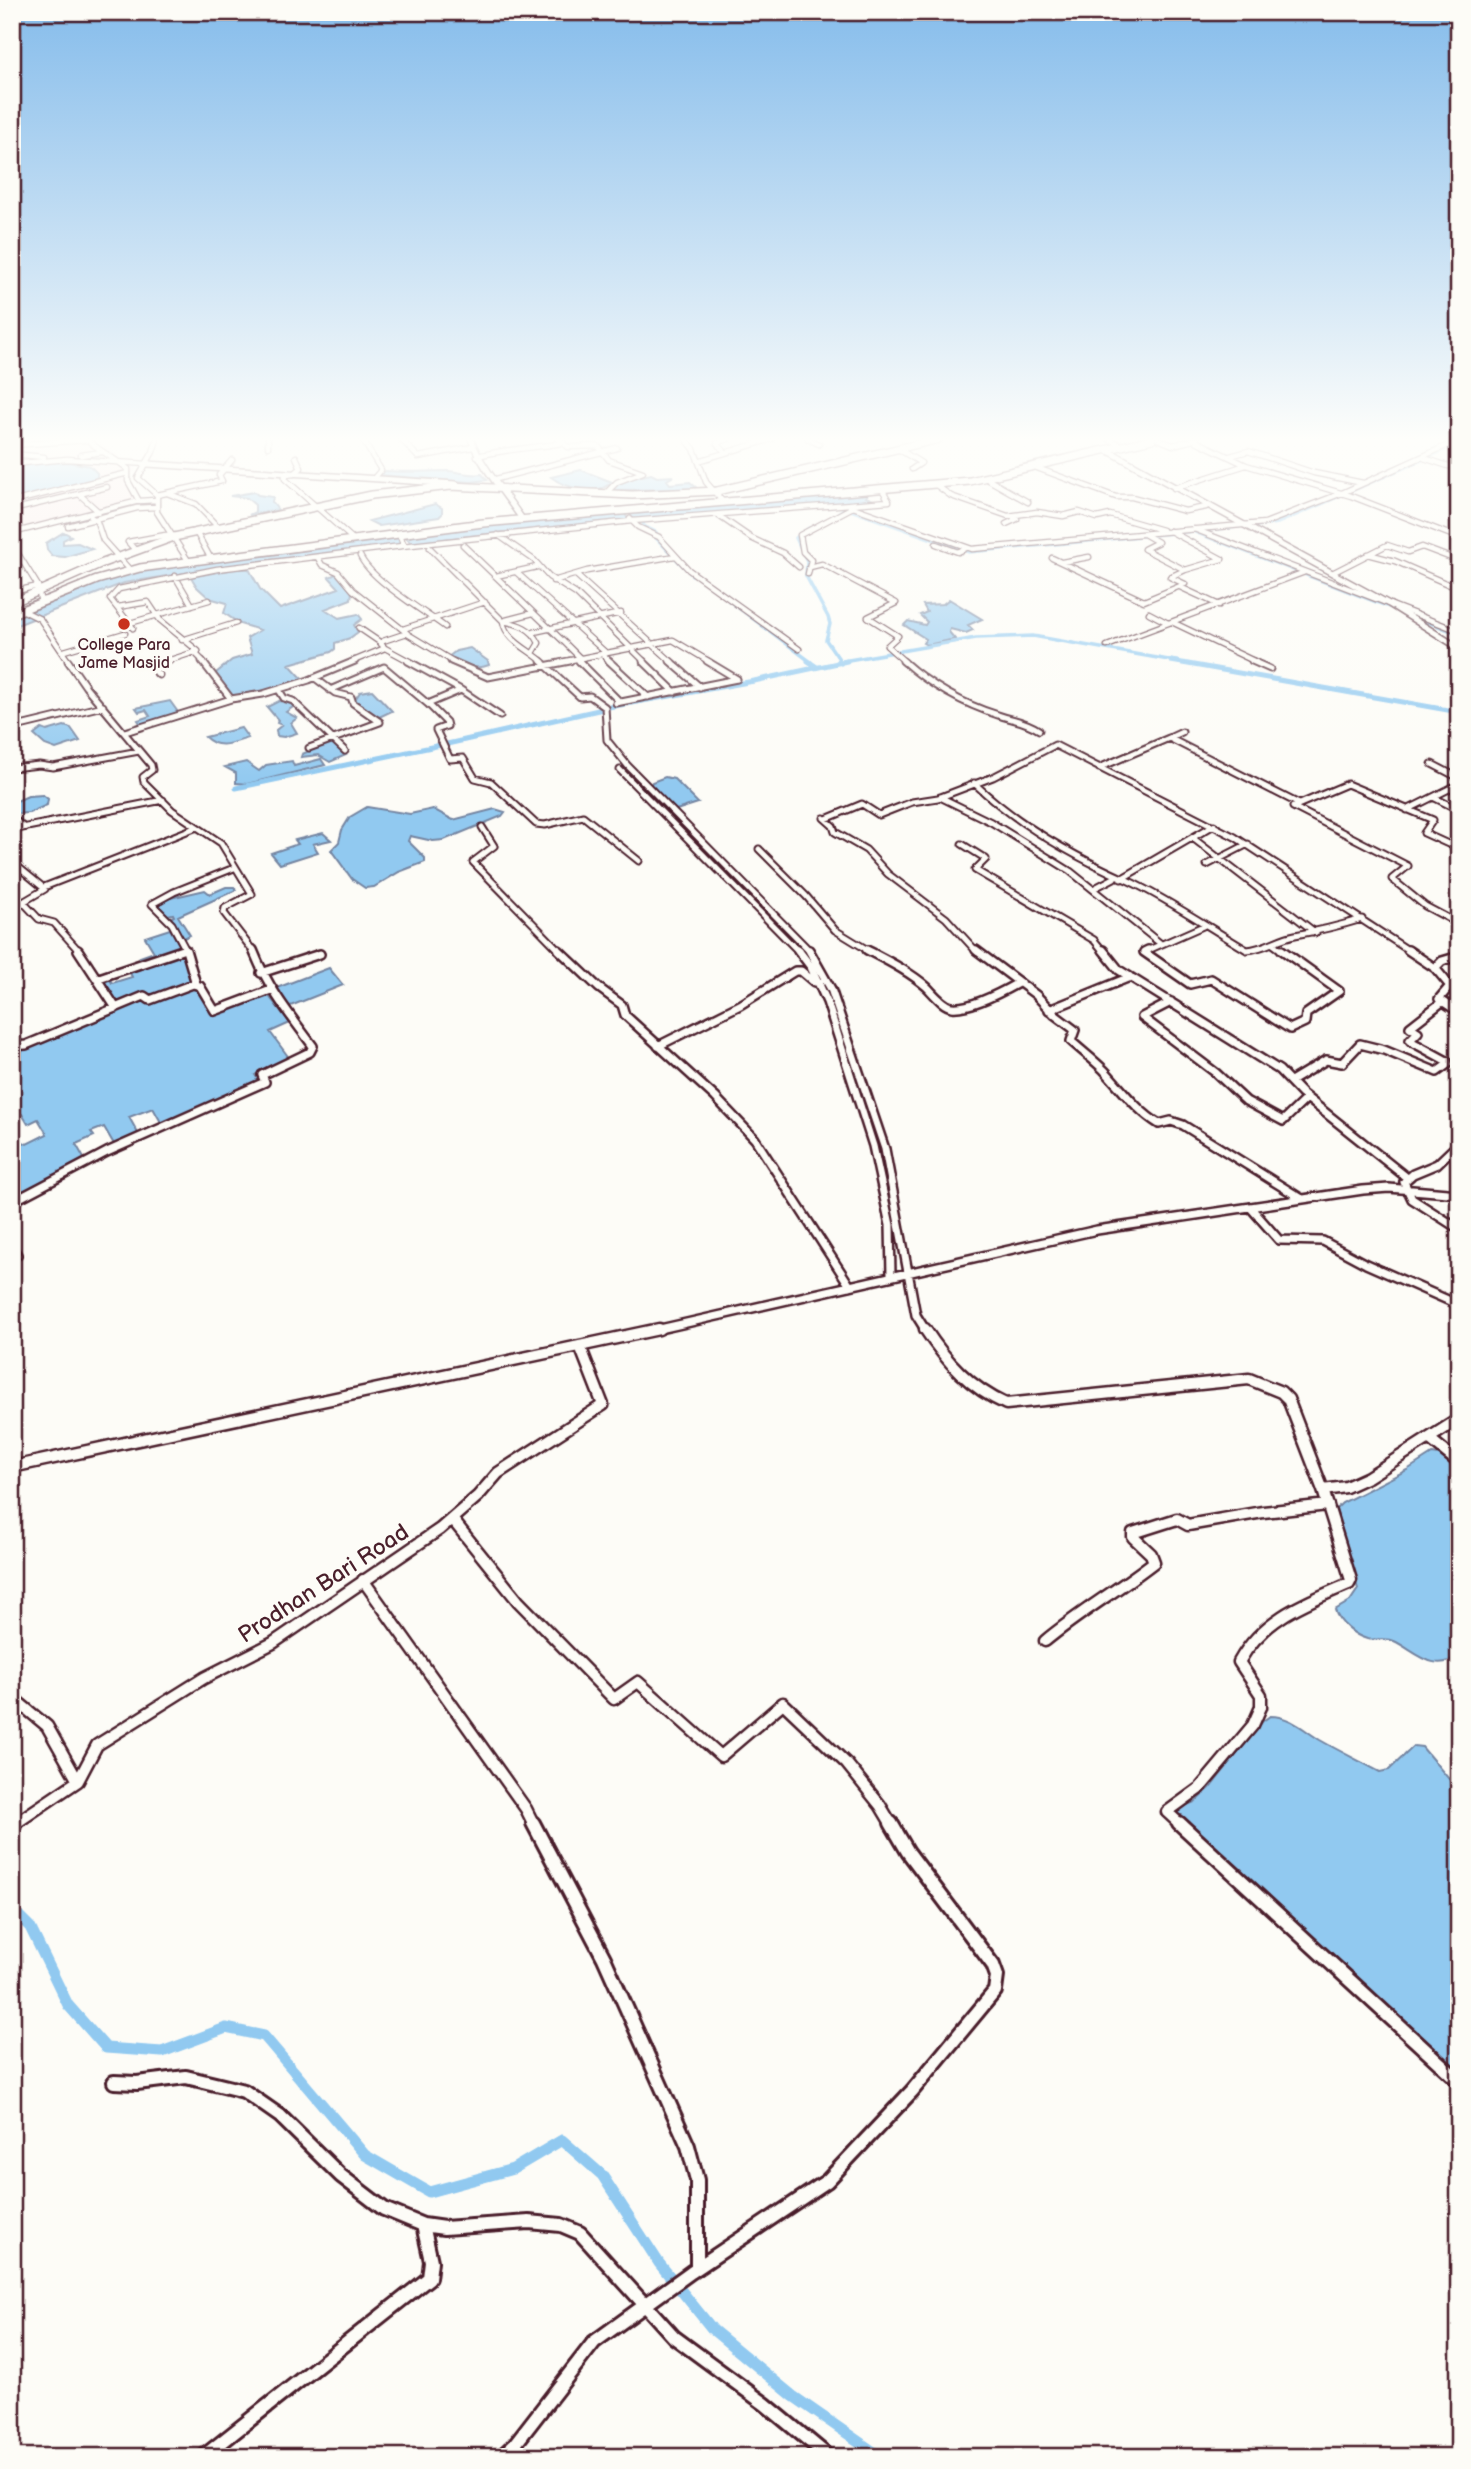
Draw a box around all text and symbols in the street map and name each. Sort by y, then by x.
marker: College Para Jame Masjid [116,616,132,632]
place label: College Para Jame Masjid [77,636,171,673]
street label: Prodhan Bari Road [233,1518,414,1649]

